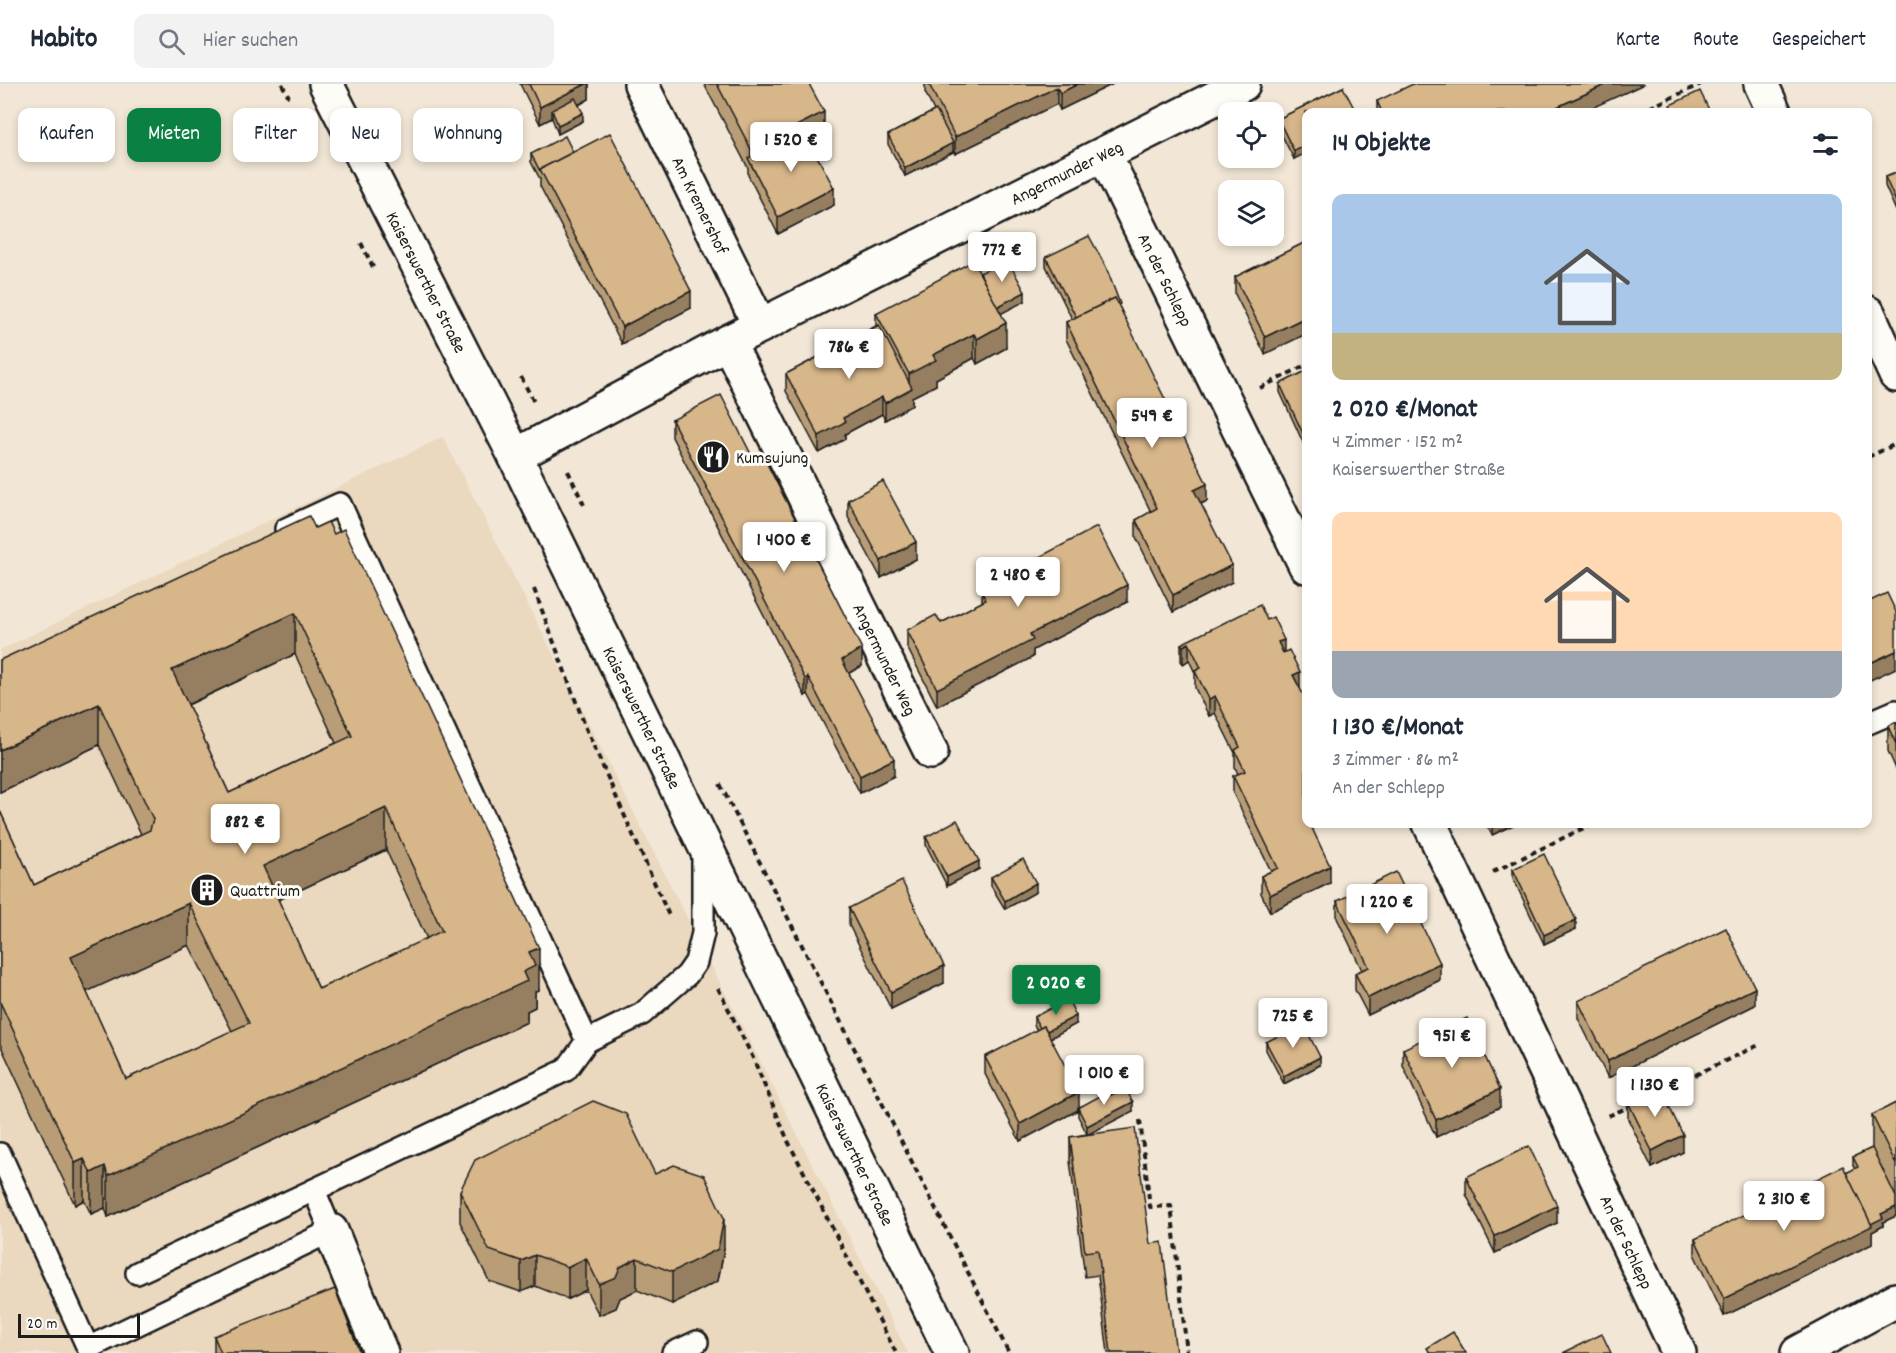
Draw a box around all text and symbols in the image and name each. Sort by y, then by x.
search box [134,14,554,68]
text: Habito [30,21,98,61]
icon: search [155,25,188,58]
text: Hier suchen [203,26,298,57]
text: Karte [1616,26,1660,56]
text: Route [1693,26,1739,56]
text: Gespeichert [1772,26,1866,56]
map controls [1218,102,1284,246]
button: locate [1218,102,1284,168]
chip: Kaufen [18,108,115,162]
chip: Mieten [127,108,221,162]
chip: Filter [233,108,318,162]
chip: Neu [330,108,401,162]
chip: Wohnung [413,108,523,162]
pin: 1 520 € [736,122,846,173]
text: 14 Objekte [1332,126,1431,163]
text: 1 520 € [764,127,818,155]
icon: filters [1809,128,1842,161]
street label: Angermunder Weg [1007,136,1128,213]
street label: Am Kremershof [664,153,733,260]
button: layers [1218,180,1284,246]
street label: Kaiserswerther Straße [378,208,471,358]
street label: An der Schlepp [1130,230,1197,332]
pin: 772 € [960,232,1044,283]
icon: home [1533,233,1641,341]
text: 772 € [982,237,1022,265]
pin: 786 € [807,329,891,380]
text: 786 € [828,334,870,362]
text: 2 020 €/Monat [1332,392,1478,429]
pin: 549 € [1110,398,1194,449]
text: 549 € [1131,403,1173,431]
text: 4 Zimmer · 152 m² [1332,429,1463,457]
restaurant icon: Kumsujung [695,439,731,475]
place label: Kumsujung [736,447,809,472]
text: Kaiserswerther Straße [1332,457,1505,485]
pin: 1 400 € [729,522,839,573]
text: 1 400 € [757,527,811,555]
icon: home [1533,551,1641,659]
pin: 2 480 € [963,557,1073,608]
text: 2 480 € [990,562,1046,590]
street label: Angermunder Weg [844,600,921,721]
street label: Kaiserswerther Straße [595,643,686,794]
text: 1 130 €/Monat [1332,710,1464,747]
text: 3 Zimmer · 86 m² [1332,747,1459,775]
text: An der Schlepp [1332,775,1445,803]
pin: 882 € [203,804,287,855]
text: 882 € [225,809,265,837]
building icon: Quattrium [189,872,225,908]
place label: Quattrium [230,880,300,905]
pin: 1 220 € [1332,884,1442,935]
text: 1 220 € [1360,889,1414,917]
pin: 2 020 € [1001,965,1111,1016]
text: 2 020 € [1026,970,1086,998]
pin: 725 € [1251,998,1335,1049]
text: 725 € [1272,1003,1314,1031]
pin: 951 € [1410,1018,1494,1069]
text: 951 € [1433,1023,1471,1051]
pin: 1 010 € [1049,1055,1159,1106]
text: 1 010 € [1079,1060,1129,1088]
pin: 1 130 € [1600,1067,1710,1118]
text: 1 130 € [1631,1072,1679,1100]
street label: Kaiserswerther Straße [808,1080,898,1231]
pin: 2 310 € [1729,1181,1839,1232]
text: 2 310 € [1757,1186,1811,1214]
street label: An der Schlepp [1592,1192,1657,1294]
scale bar [18,1311,140,1338]
text: 20 m [27,1313,57,1336]

